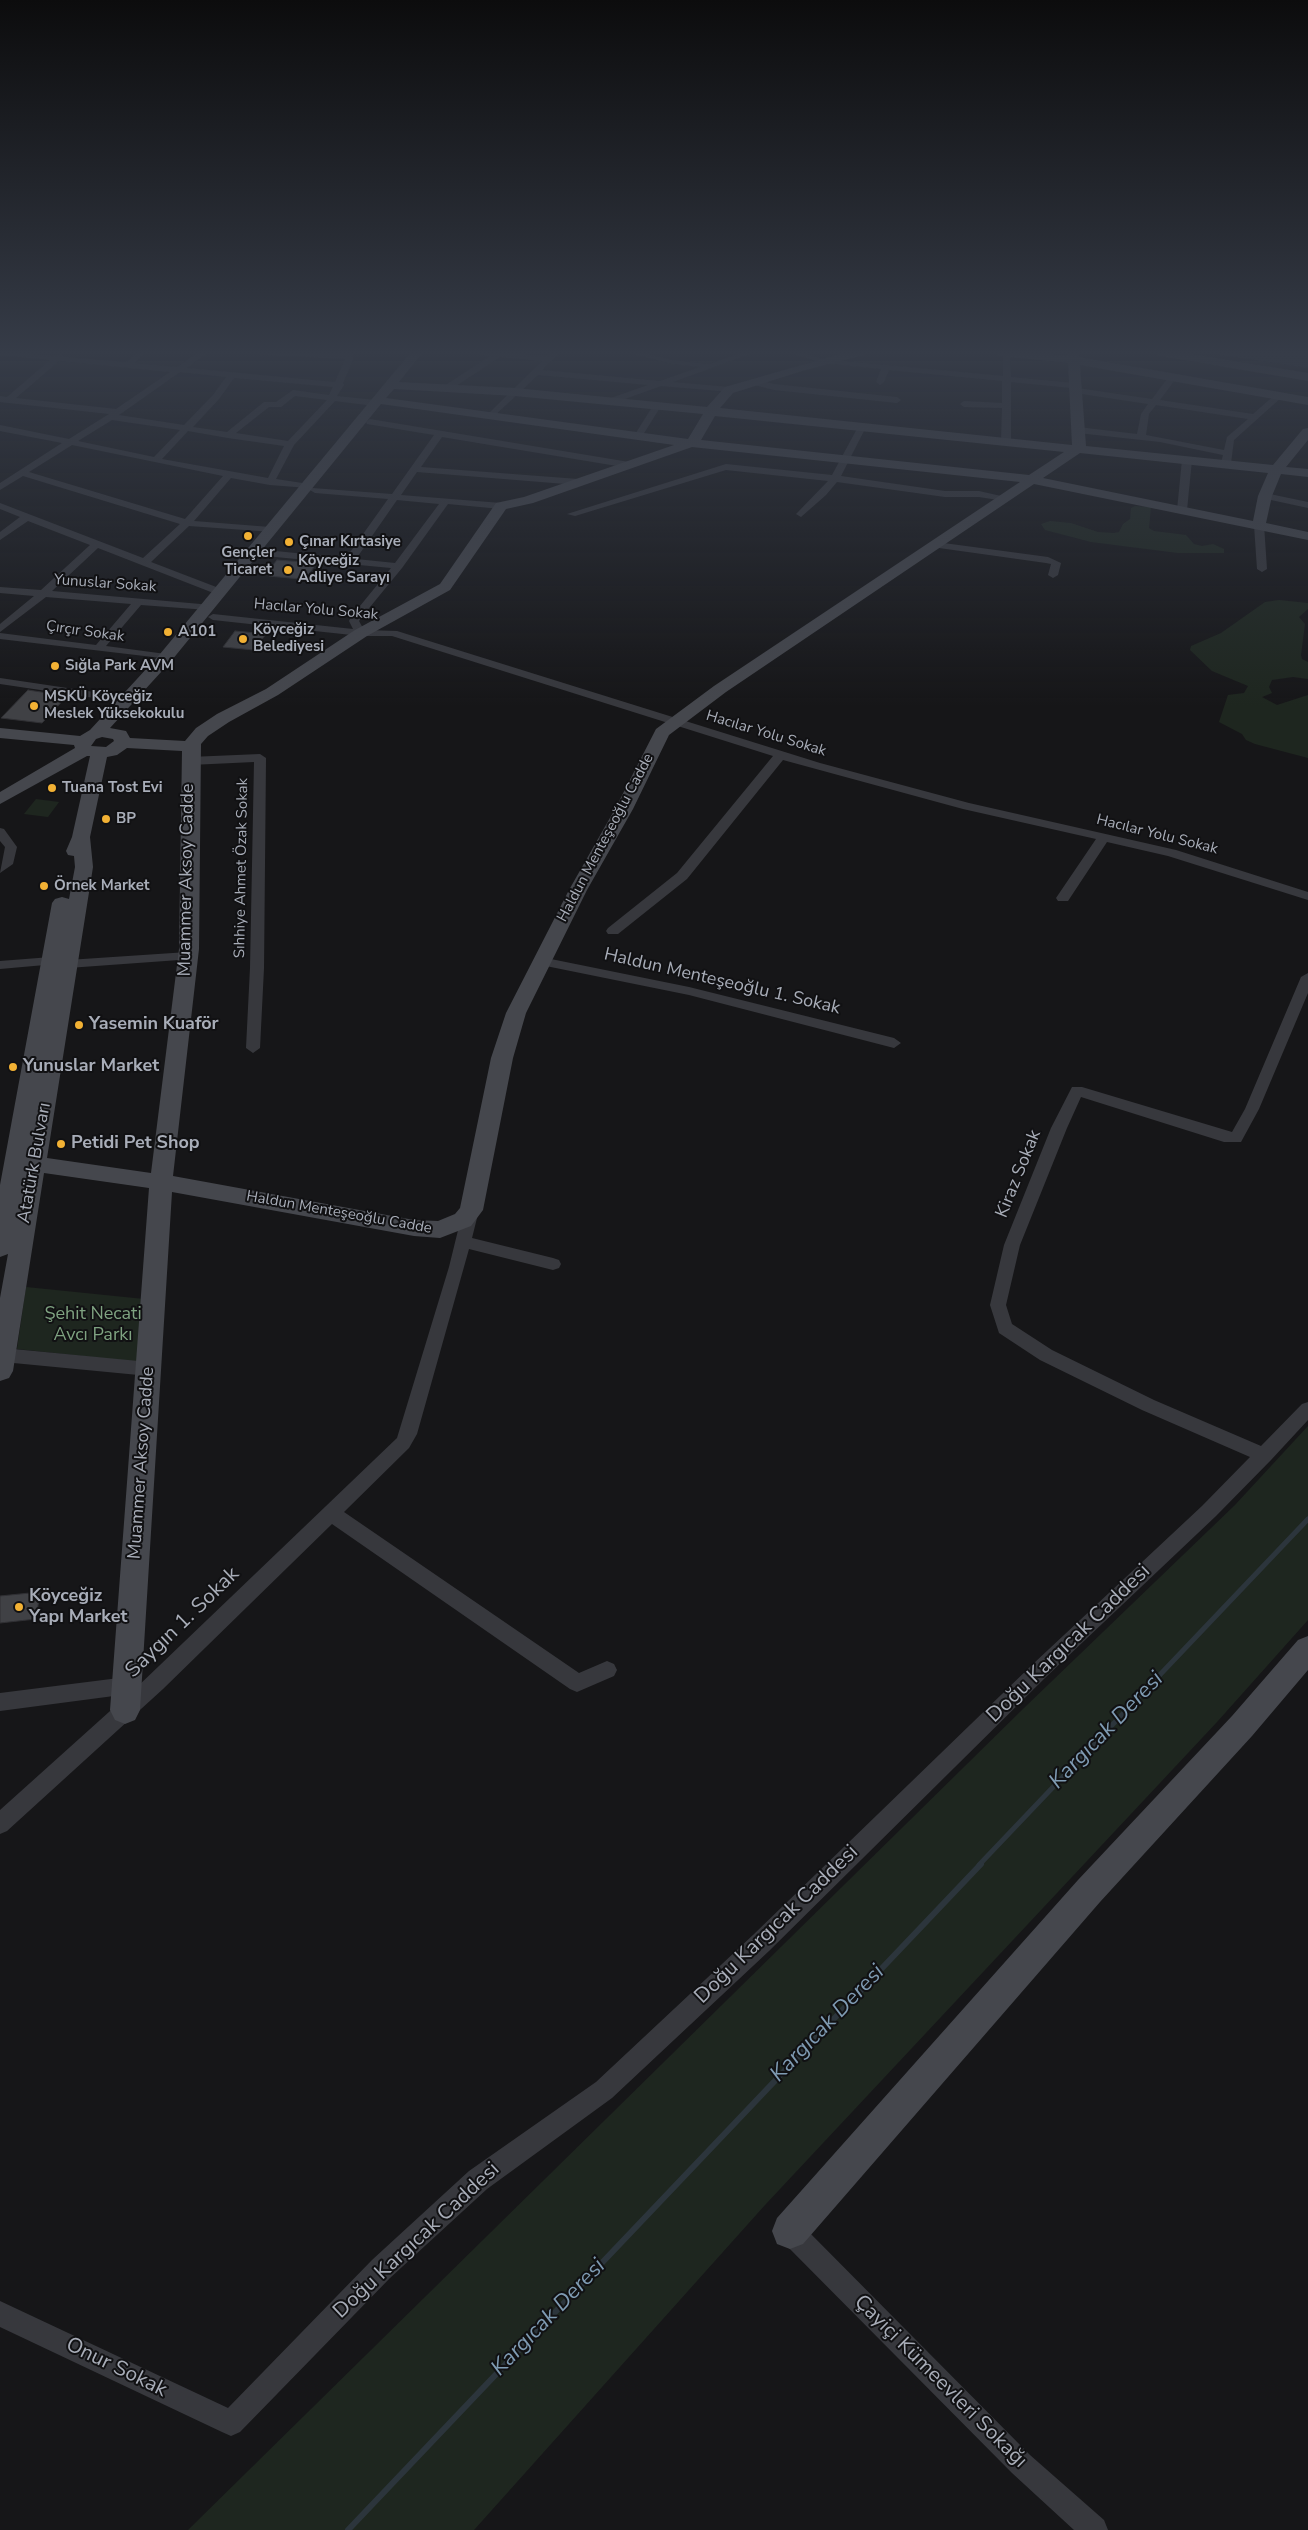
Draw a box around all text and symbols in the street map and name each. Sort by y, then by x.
marker: Gençler Ticaret [242,530,254,542]
place label: Çınar Kırtasiye [299,533,401,551]
marker: Çınar Kırtasiye [283,536,295,548]
place label: Gençler Ticaret [221,544,275,579]
place label: Köyceğiz Adliye Sarayı [298,552,390,587]
marker: Köyceğiz Adliye Sarayı [282,564,294,576]
street label: Yunuslar Sokak [53,571,157,597]
street label: Hacılar Yolu Sokak [253,596,379,624]
street label: Çırçır Sokak [45,618,125,646]
place label: Köyceğiz Belediyesi [253,621,324,656]
place label: A101 [178,623,216,641]
marker: A101 [162,626,174,638]
marker: Köyceğiz Belediyesi [237,633,249,645]
place label: Sığla Park AVM [65,657,174,675]
marker: Sığla Park AVM [49,660,61,672]
place label: MSKÜ Köyceğiz Meslek Yüksekokulu [44,688,184,723]
marker: MSKÜ Köyceğiz Meslek Yüksekokulu [28,700,40,712]
street label: Hacılar Yolu Sokak [704,707,828,761]
street label: Haldun Menteşeoğlu Cadde [554,751,658,925]
street label: Sıhhiye Ahmet Özak Sokak [231,778,253,958]
place label: Tuana Tost Evi [62,779,163,797]
marker: Tuana Tost Evi [46,782,58,794]
street label: Muammer Aksoy Cadde [175,783,199,977]
place label: BP [116,810,136,828]
street label: Hacılar Yolu Sokak [1094,811,1220,859]
marker: BP [100,813,112,825]
place label: Örnek Market [54,877,150,895]
marker: Örnek Market [38,880,50,892]
street label: Haldun Menteşeoğlu 1. Sokak [602,944,842,1020]
place label: Yasemin Kuaför [89,1014,219,1036]
marker: Yasemin Kuaför [73,1019,85,1031]
place label: Yunuslar Market [23,1056,159,1078]
marker: Yunuslar Market [7,1061,19,1073]
street label: Atatürk Bulvarı [14,1101,56,1225]
street label: Kiraz Sokak [992,1127,1046,1221]
place label: Petidi Pet Shop [71,1133,200,1155]
marker: Petidi Pet Shop [55,1138,67,1150]
street label: Haldun Menteşeoğlu Cadde [245,1188,433,1238]
park label: Şehit Necati Avcı Parkı [44,1304,142,1346]
street label: Muammer Aksoy Cadde [125,1366,159,1560]
street label: Doğu Kargıcak Caddesi [982,1559,1156,1729]
street label: Saygın 1. Sokak [121,1562,245,1684]
place label: Köyceğiz Yapı Market [29,1586,127,1628]
marker: Köyceğiz Yapı Market [13,1601,25,1613]
water label: Kargıcak Deresi [1044,1667,1170,1795]
street label: Doğu Kargıcak Caddesi [690,1840,864,2010]
water label: Kargıcak Deresi [765,1960,891,2088]
street label: Doğu Kargıcak Caddesi [329,2158,505,2324]
water label: Kargıcak Deresi [486,2254,612,2382]
street label: Çayiçi Kümeevleri Sokağı [848,2290,1032,2474]
street label: Onur Sokak [61,2333,171,2403]

